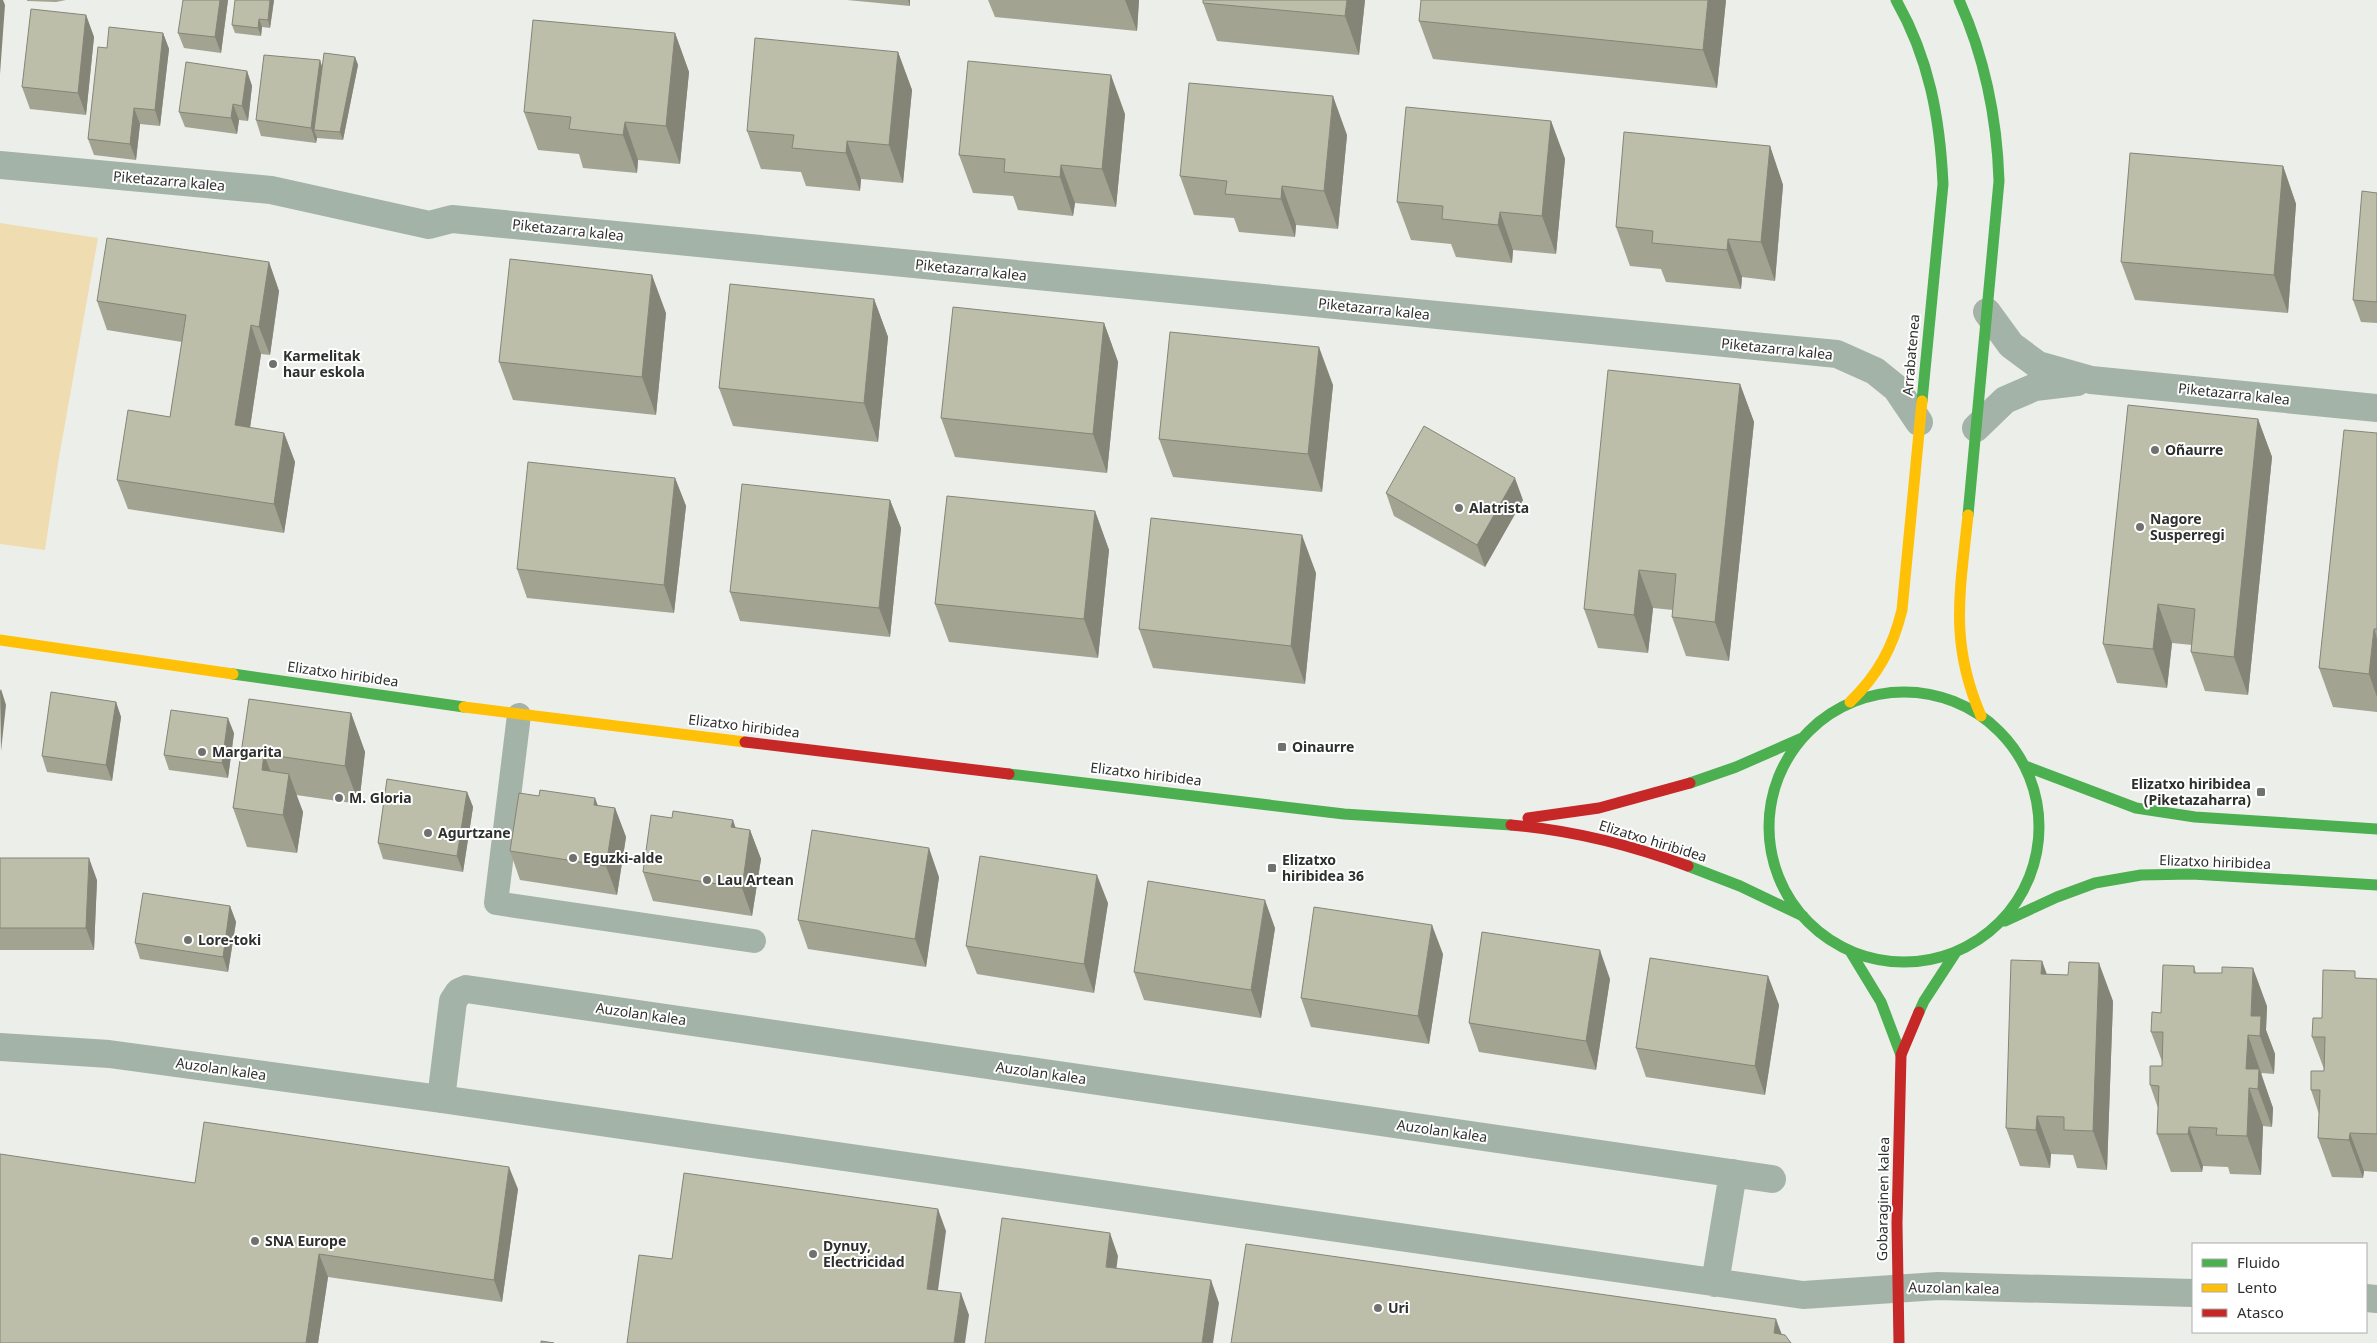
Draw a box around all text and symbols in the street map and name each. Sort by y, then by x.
street label: Piketazarra kalea [112,166,226,195]
street label: Piketazarra kalea [511,214,625,245]
street label: Piketazarra kalea [914,254,1028,285]
street label: Piketazarra kalea [1317,293,1431,324]
street label: Arrabatenea [1897,313,1924,397]
street label: Piketazarra kalea [1720,333,1834,364]
place label: Karmelitak haur eskola [283,346,365,381]
marker: Karmelitak haur eskola [267,358,279,370]
street label: Piketazarra kalea [2177,378,2291,409]
place label: Oñaurre [2165,440,2223,459]
marker: Oñaurre [2149,444,2161,456]
place label: Alatrista [1469,498,1529,517]
marker: Alatrista [1453,502,1465,514]
place label: Nagore Susperregi [2150,509,2225,544]
marker: Nagore Susperregi [2134,521,2146,533]
street label: Elizatxo hiribidea [286,656,400,691]
street label: Elizatxo hiribidea [687,709,801,742]
place label: Oinaurre [1292,737,1354,756]
marker: Oinaurre [1276,741,1288,753]
place label: Margarita [212,742,282,761]
marker: Margarita [196,746,208,758]
street label: Elizatxo hiribidea [1089,757,1203,790]
place label: Elizatxo hiribidea (Piketazaharra) [2131,774,2251,809]
marker: Elizatxo hiribidea (Piketazaharra) [2255,786,2267,798]
place label: M. Gloria [349,788,412,807]
marker: M. Gloria [333,792,345,804]
street label: Elizatxo hiribidea [1597,815,1709,866]
place label: Agurtzane [438,823,511,842]
marker: Agurtzane [422,827,434,839]
place label: Eguzki-alde [583,848,663,867]
place label: Elizatxo hiribidea 36 [1282,850,1364,885]
street label: Elizatxo hiribidea [2159,850,2271,873]
marker: Eguzki-alde [567,852,579,864]
marker: Elizatxo hiribidea 36 [1266,862,1278,874]
place label: Lau Artean [717,870,794,889]
marker: Lau Artean [701,874,713,886]
place label: Lore-toki [198,930,261,949]
marker: Lore-toki [182,934,194,946]
street label: Auzolan kalea [595,998,688,1029]
street label: Auzolan kalea [175,1053,268,1084]
street label: Auzolan kalea [995,1057,1088,1088]
street label: Auzolan kalea [1396,1115,1489,1146]
street label: Gobaraginen kalea [1872,1137,1893,1261]
place label: SNA Europe [265,1231,346,1250]
marker: SNA Europe [249,1235,261,1247]
place label: Dynuy, Electricidad [823,1236,905,1271]
legend [2192,1243,2367,1333]
marker: Dynuy, Electricidad [807,1248,819,1260]
text: Fluido [2237,1252,2280,1272]
street label: Auzolan kalea [1908,1277,2000,1298]
text: Lento [2237,1277,2277,1297]
place label: Uri [1388,1298,1409,1317]
marker: Uri [1372,1302,1384,1314]
text: Atasco [2237,1302,2284,1322]

